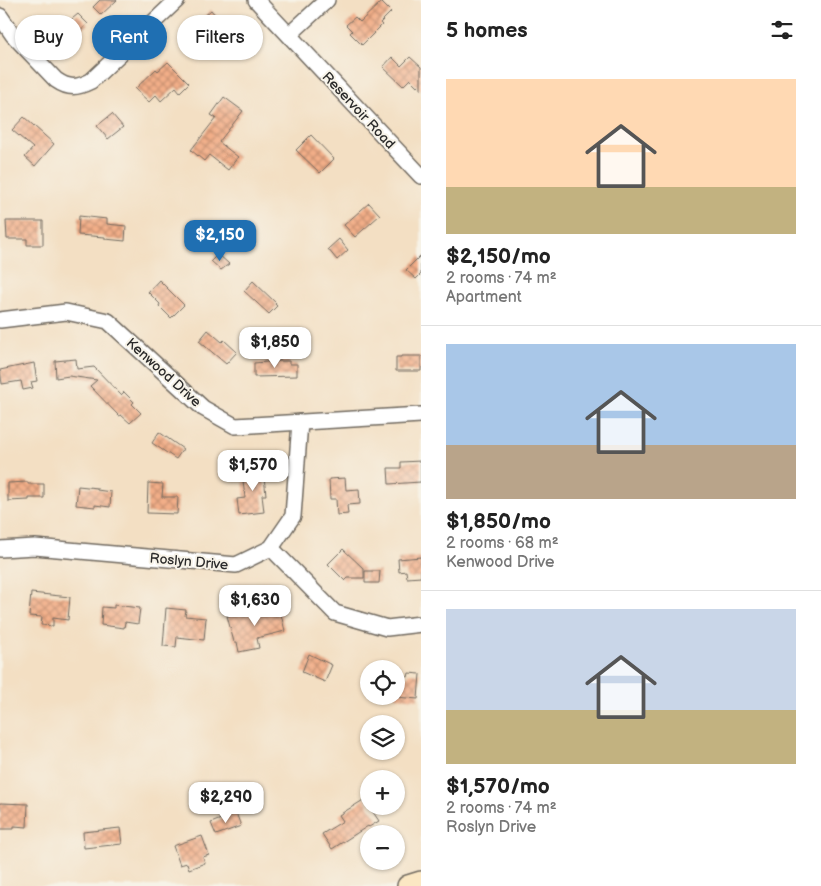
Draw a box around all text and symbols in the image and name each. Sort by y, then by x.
chip: Buy [15,15,82,60]
chip: Rent [92,15,167,60]
chip: Filters [177,15,263,60]
icon: filters [768,16,796,44]
text: 5 homes [446,18,528,43]
street label: Reservoir Road [319,68,399,152]
icon: home [576,111,666,201]
pin: $2,150 [179,220,261,262]
text: $2,150 [195,226,245,245]
text: $2,150/mo [446,244,551,269]
text: 2 rooms · 74 m² [446,269,557,288]
text: Apartment [446,288,522,307]
pin: $1,850 [234,326,316,369]
text: $1,850 [250,333,300,352]
street label: Kenwood Drive [123,334,205,410]
icon: home [576,377,666,467]
pin: $1,570 [212,450,294,492]
text: $1,570 [229,456,277,475]
text: $1,850/mo [446,509,551,534]
text: 2 rooms · 68 m² [446,534,559,553]
street label: Roslyn Drive [149,550,229,573]
text: Kenwood Drive [446,553,554,572]
pin: $1,630 [214,584,296,627]
text: $1,630 [230,591,280,610]
icon: home [576,642,666,732]
map controls [360,660,405,870]
button: locate [360,660,405,705]
button: layers [360,715,405,760]
button: + [360,770,405,815]
text: $1,570/mo [446,774,550,799]
pin: $2,290 [185,782,267,824]
text: $2,290 [200,788,252,807]
text: 2 rooms · 74 m² [446,799,557,818]
text: Roslyn Drive [446,818,536,837]
button: − [360,825,405,870]

